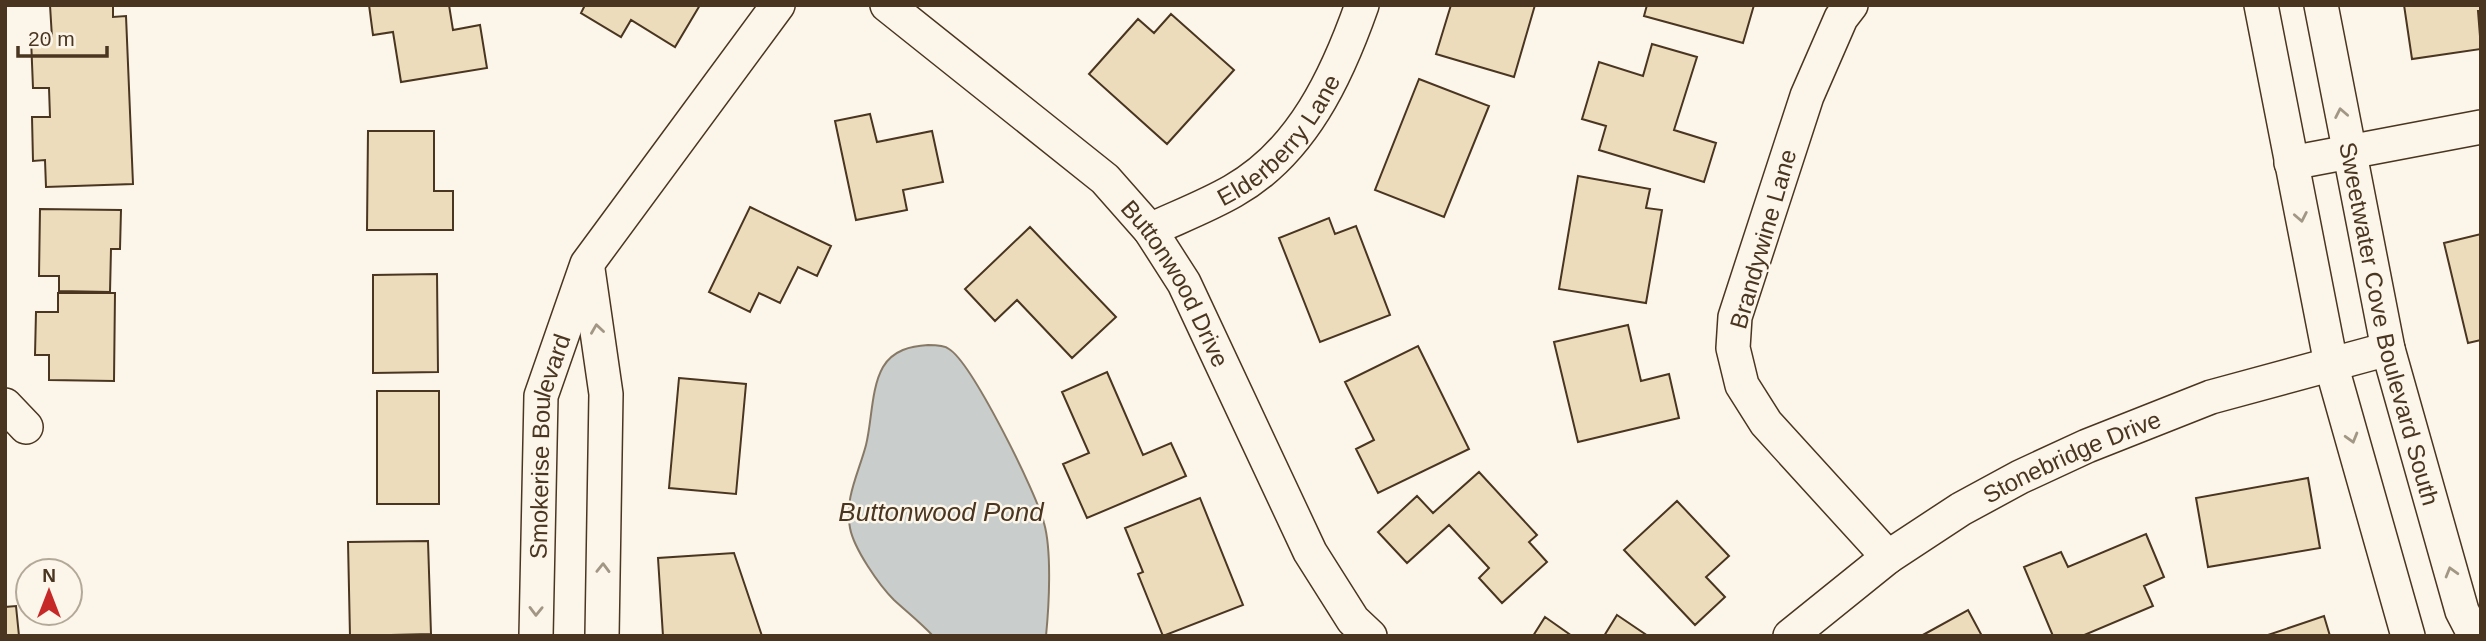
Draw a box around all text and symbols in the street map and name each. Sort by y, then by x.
scale bar [18,14,107,58]
text: 20 m [28,27,75,50]
street label: Elderberry Lane [1212,70,1345,211]
one-way arrow [2334,107,2349,119]
street label: Sweetwater Cove Boulevard South [2334,140,2445,508]
street label: Brandywine Lane [1724,146,1802,332]
street label: Buttonwood Drive [1116,194,1235,371]
one-way arrow [2293,211,2308,223]
one-way arrow [589,323,604,335]
street label: Smokerise Boulevard [524,330,575,559]
street label: Stonebridge Drive [1978,405,2164,508]
one-way arrow [2344,432,2358,444]
water label: Buttonwood Pond [838,497,1045,527]
north arrow [14,557,84,627]
one-way arrow [595,562,611,572]
text: N [42,565,56,586]
one-way arrow [2445,566,2459,578]
one-way arrow [528,606,544,617]

